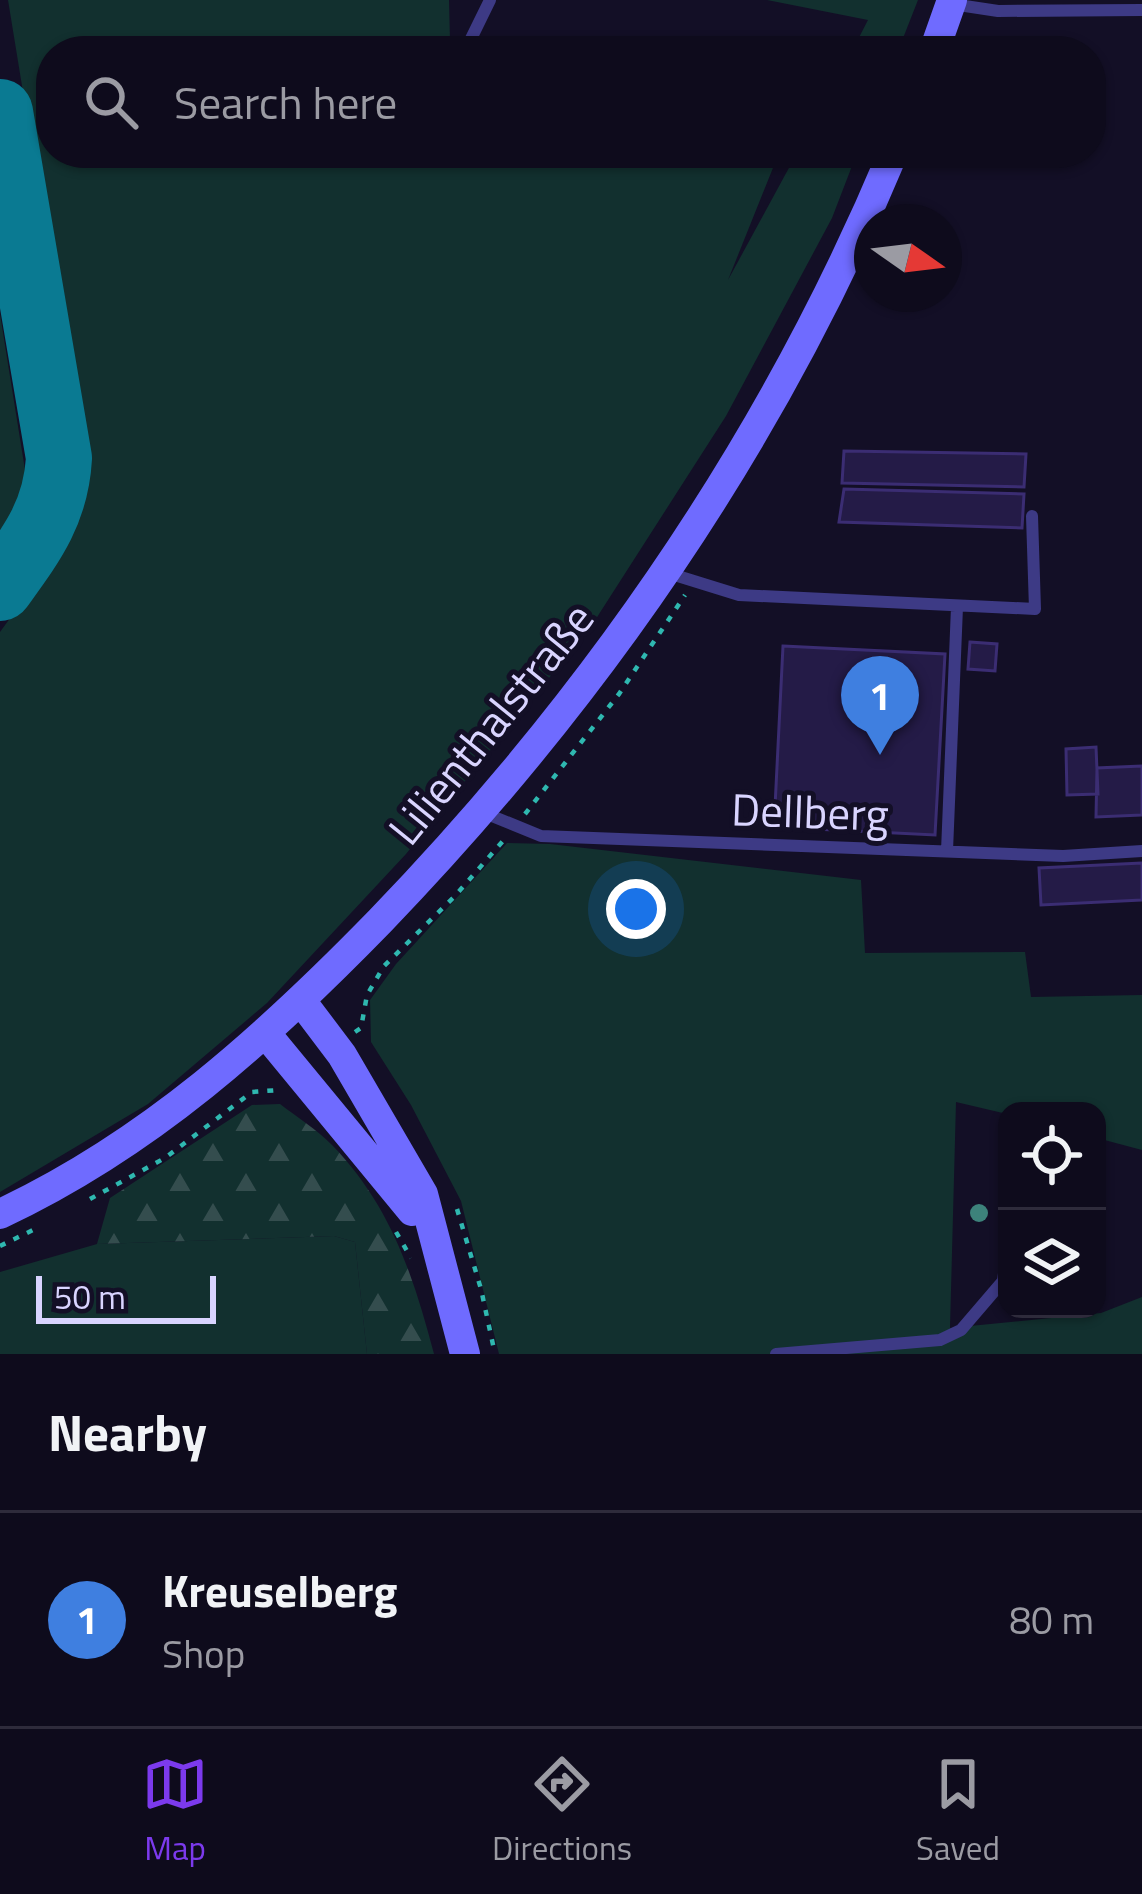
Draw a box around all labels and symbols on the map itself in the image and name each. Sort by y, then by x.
north arrow [854,204,962,312]
street label: Lilienthalstraße [371,587,609,859]
pin: 1 [841,656,919,755]
street label: Dellberg [730,774,890,848]
your location [606,879,666,939]
scale bar [36,1270,216,1323]

